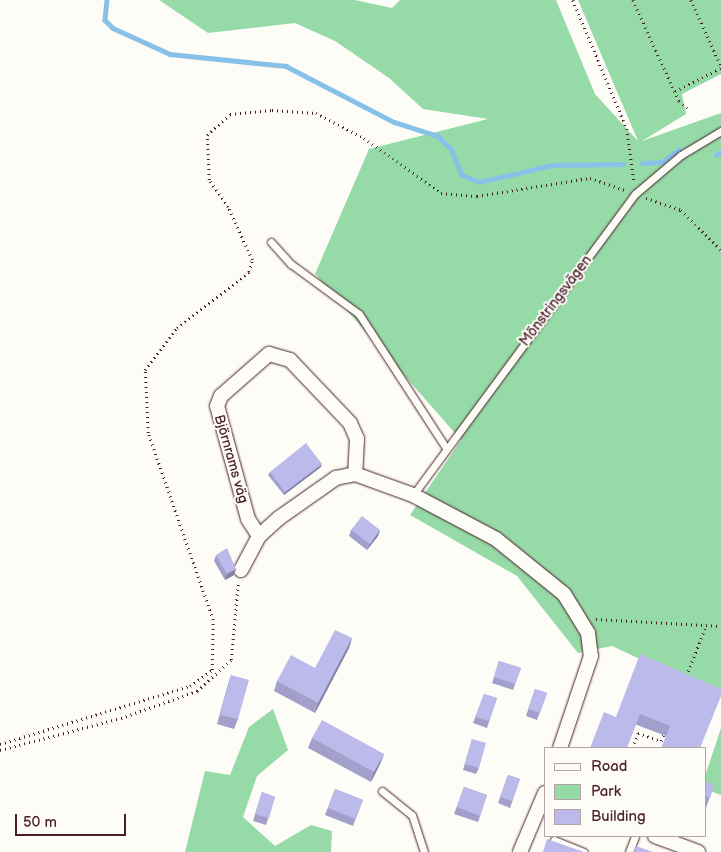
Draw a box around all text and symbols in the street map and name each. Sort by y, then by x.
street label: Mönstringsvägen [516,252,596,350]
street label: Björnrams väg [210,413,252,505]
legend [544,747,706,837]
text: Road [591,757,627,776]
text: Park [591,782,621,801]
scale bar [18,804,129,836]
text: Building [591,807,646,826]
text: 50 m [23,813,57,832]

